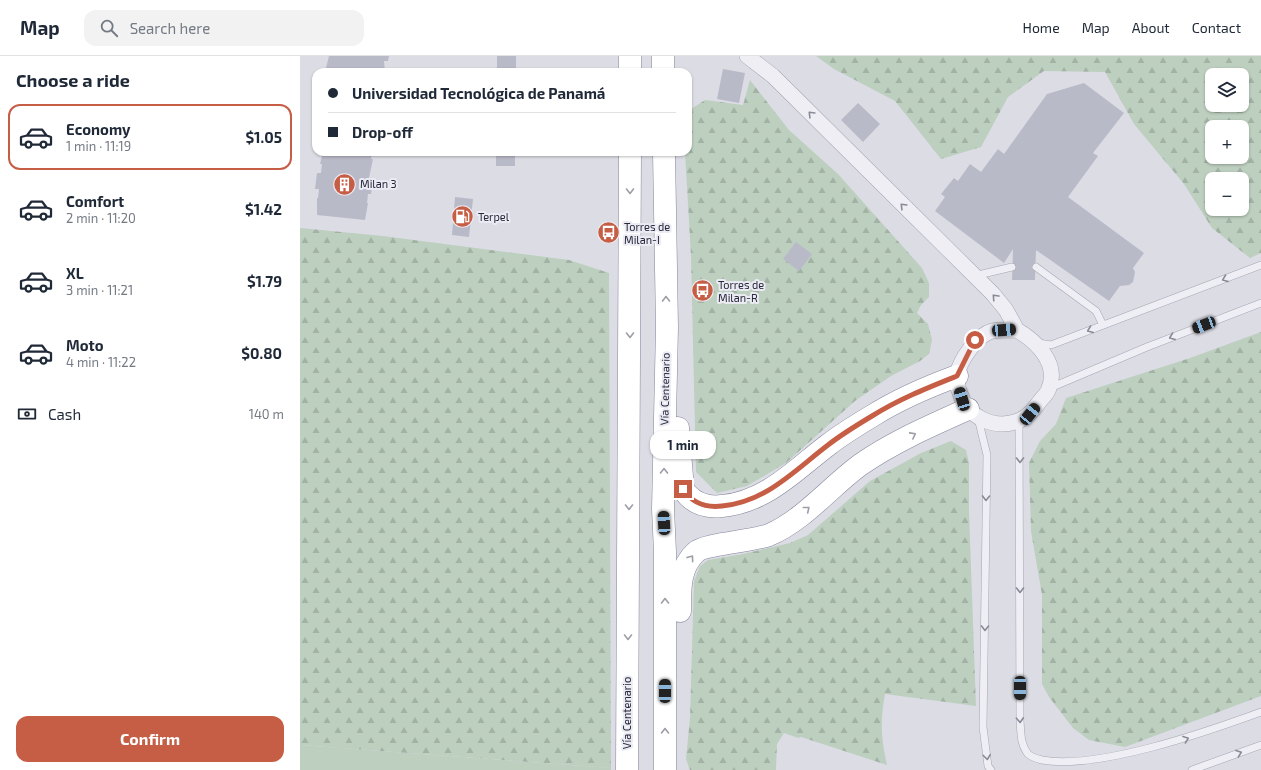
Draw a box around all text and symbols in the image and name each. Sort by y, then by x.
search box [84,10,364,46]
text: Map [20,16,60,39]
icon: search [98,17,120,39]
text: Search here [130,19,210,37]
text: Home [1023,19,1060,36]
text: Map [1082,19,1110,36]
text: About [1132,19,1170,36]
text: Contact [1192,19,1241,36]
map controls [1205,68,1249,216]
button: layers [1205,68,1249,112]
text: Choose a ride [16,69,130,91]
text: Universidad Tecnológica de Panamá [352,84,605,102]
one-way arrow [808,111,816,119]
icon: car [18,119,54,155]
text: Economy [66,120,131,138]
button: + [1205,120,1249,164]
text: Drop-off [352,123,413,141]
text: $1.05 [245,128,282,146]
text: 1 min · 11:19 [66,138,131,154]
building icon: Milan 3 [331,171,357,197]
button: − [1205,172,1249,216]
place label: Milan 3 [360,177,397,190]
one-way arrow [626,188,635,194]
icon: car [18,191,54,227]
text: Comfort [66,192,124,210]
text: $1.42 [245,200,282,218]
one-way arrow [900,203,908,211]
fuel station icon: Terpel [449,204,475,230]
text: 2 min · 11:20 [66,210,136,226]
place label: Terpel [478,210,510,223]
bus stop icon: Torres de Milan-I [595,220,621,246]
place label: Torres de Milan-I [624,220,670,246]
icon: car [18,263,54,299]
text: XL [66,264,84,282]
text: $1.79 [247,272,282,290]
one-way arrow [1221,275,1228,283]
bus stop icon: Torres de Milan-R [689,278,715,304]
place label: Torres de Milan-R [718,278,764,304]
text: 3 min · 11:21 [66,282,133,298]
one-way arrow [992,294,1000,302]
one-way arrow [662,296,670,302]
car [1191,315,1217,335]
car [992,323,1016,337]
one-way arrow [1086,326,1093,334]
route start [966,331,984,349]
one-way arrow [626,332,634,338]
one-way arrow [1169,332,1176,340]
icon: car [18,335,54,371]
text: Moto [66,336,104,354]
text: $0.80 [241,344,282,362]
street label: Vía Centenario [657,353,672,425]
text: 4 min · 11:22 [66,354,136,370]
car [953,386,971,412]
car [1018,401,1042,427]
icon: cash [16,403,38,425]
text: Cash [48,405,81,423]
text: 140 m [249,406,284,422]
callout: 1 min [650,431,716,459]
one-way arrow [909,432,916,440]
text: 1 min [667,437,699,453]
one-way arrow [1016,457,1024,463]
one-way arrow [660,468,668,474]
route end [674,480,692,498]
one-way arrow [982,495,990,501]
one-way arrow [625,504,633,510]
one-way arrow [803,507,810,514]
car [657,511,671,535]
one-way arrow [686,555,693,562]
one-way arrow [1016,587,1024,593]
one-way arrow [661,598,669,604]
one-way arrow [980,625,989,631]
one-way arrow [624,634,632,640]
car [1014,676,1026,700]
street label: Vía Centenario [620,677,633,749]
car [659,679,671,703]
button: Confirm [16,716,284,762]
one-way arrow [1016,717,1025,723]
one-way arrow [661,728,669,734]
one-way arrow [1182,736,1189,744]
one-way arrow [1236,749,1243,757]
one-way arrow [982,754,991,760]

